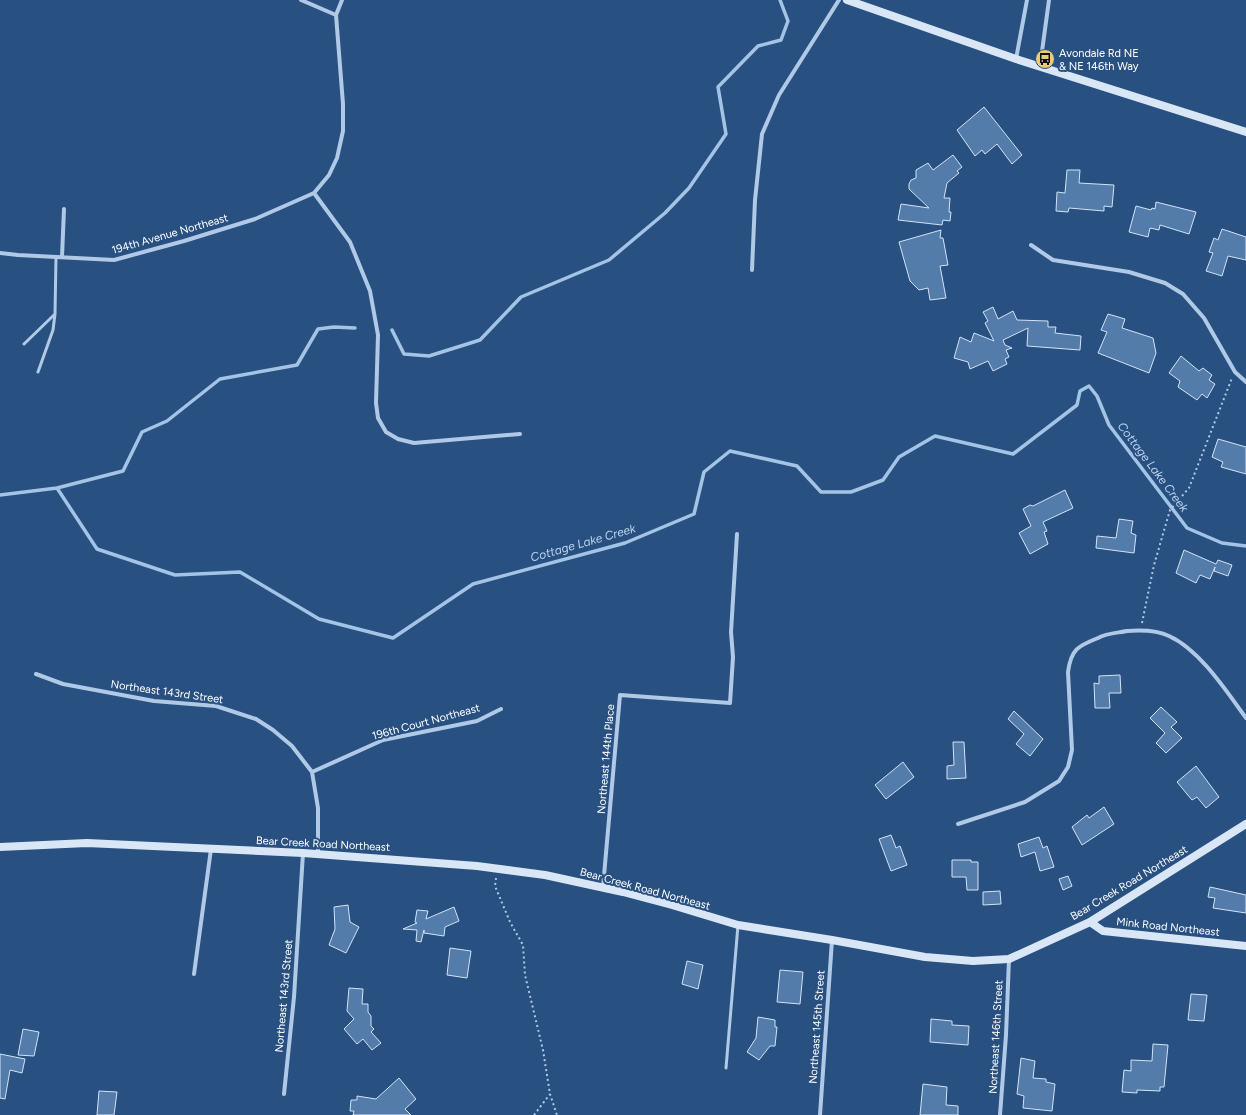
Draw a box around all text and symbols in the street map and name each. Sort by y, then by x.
place label: Avondale Rd NE & NE 146th Way [1059,47,1139,73]
bus stop icon: Avondale Rd NE & NE 146th Way [1034,48,1056,70]
street label: 194th Avenue Northeast [110,211,230,257]
water label: Cottage Lake Creek [1115,419,1192,516]
water label: Cottage Lake Creek [529,521,638,565]
street label: Northeast 143rd Street [110,678,224,706]
street label: 196th Court Northeast [371,701,481,743]
street label: Northeast 144th Place [595,704,617,814]
street label: Bear Creek Road Northeast [256,834,390,854]
street label: Bear Creek Road Northeast [1068,843,1190,923]
street label: Bear Creek Road Northeast [578,865,712,913]
street label: Mink Road Northeast [1116,915,1220,939]
street label: Northeast 143rd Street [273,939,295,1053]
street label: Northeast 145th Street [807,970,827,1084]
street label: Northeast 146th Street [987,980,1005,1094]

